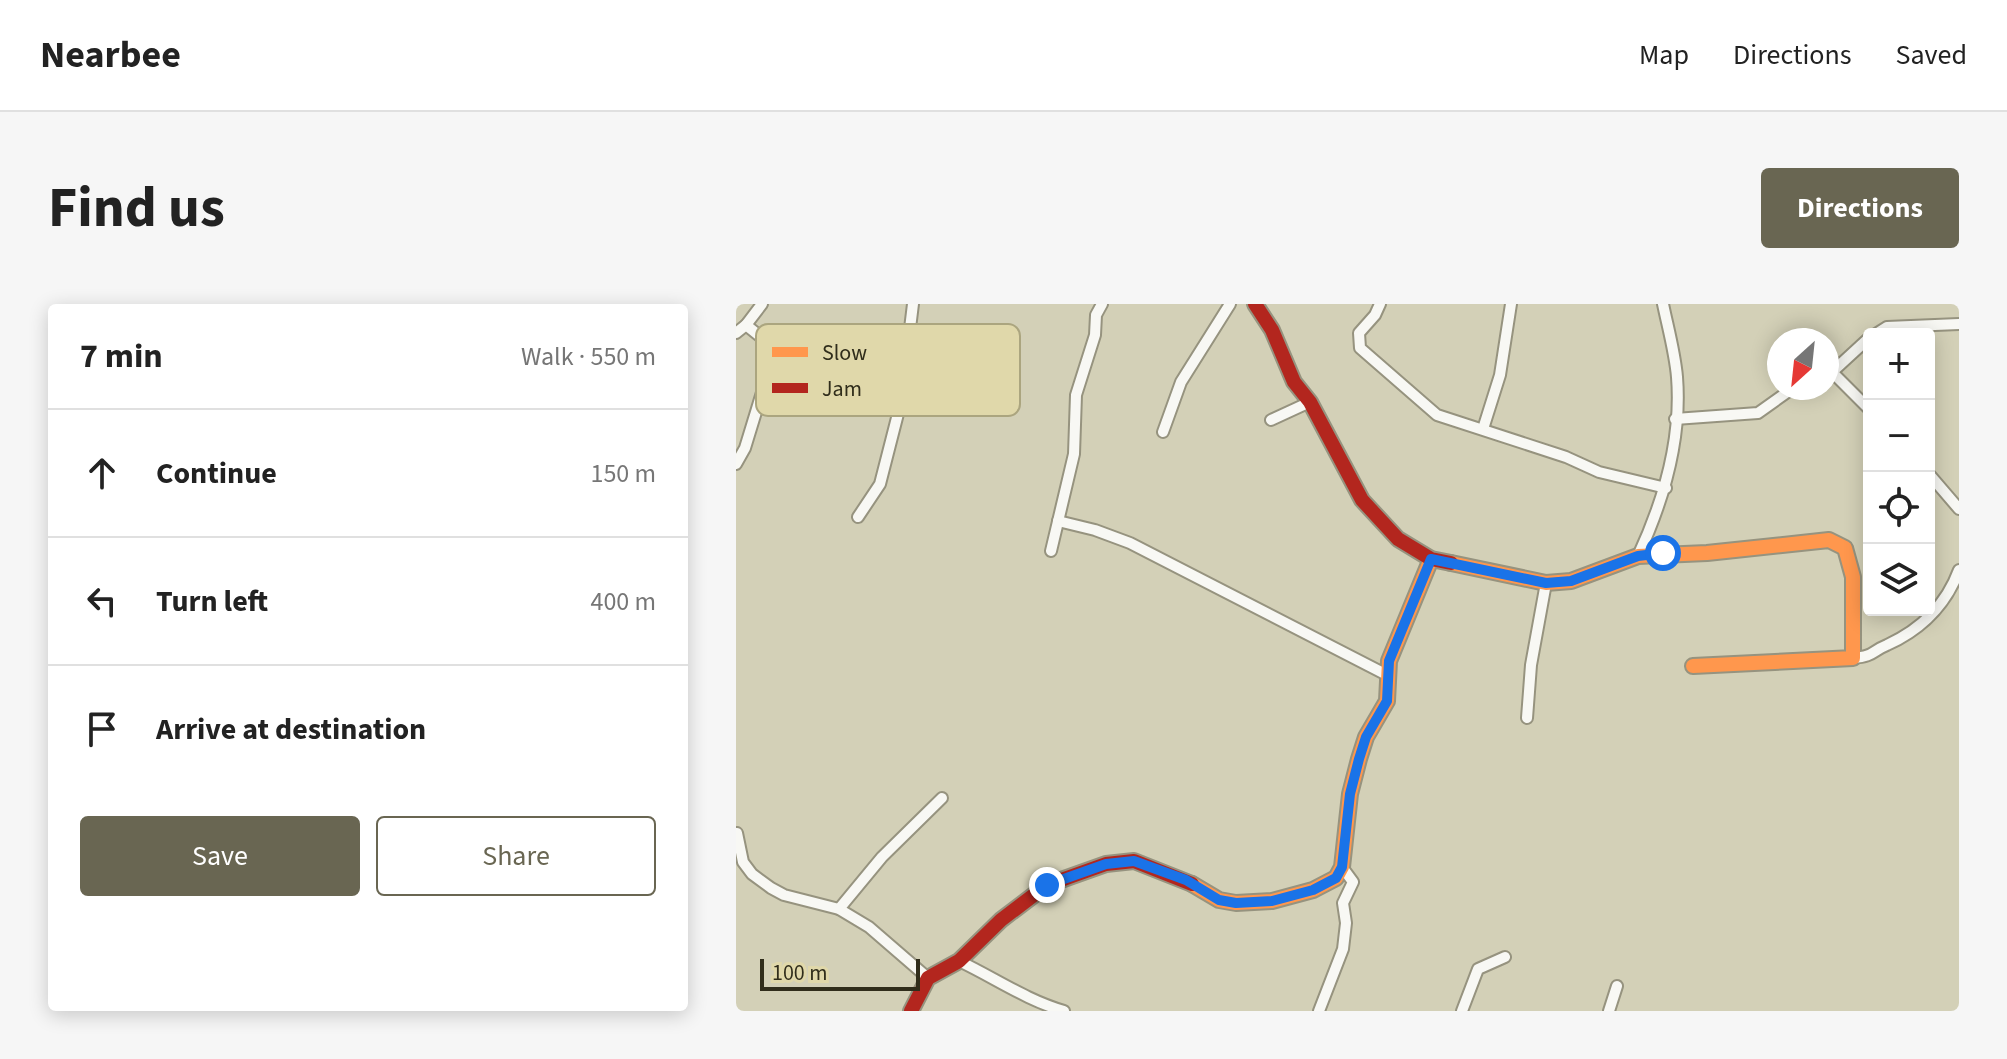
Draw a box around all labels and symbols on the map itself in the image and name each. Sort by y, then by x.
legend [756,324,1020,416]
north arrow [1767,328,1839,400]
text: Slow [822,337,867,369]
text: Jam [822,373,862,405]
route start [1645,535,1681,571]
route end [1029,867,1065,903]
scale bar [760,955,920,991]

